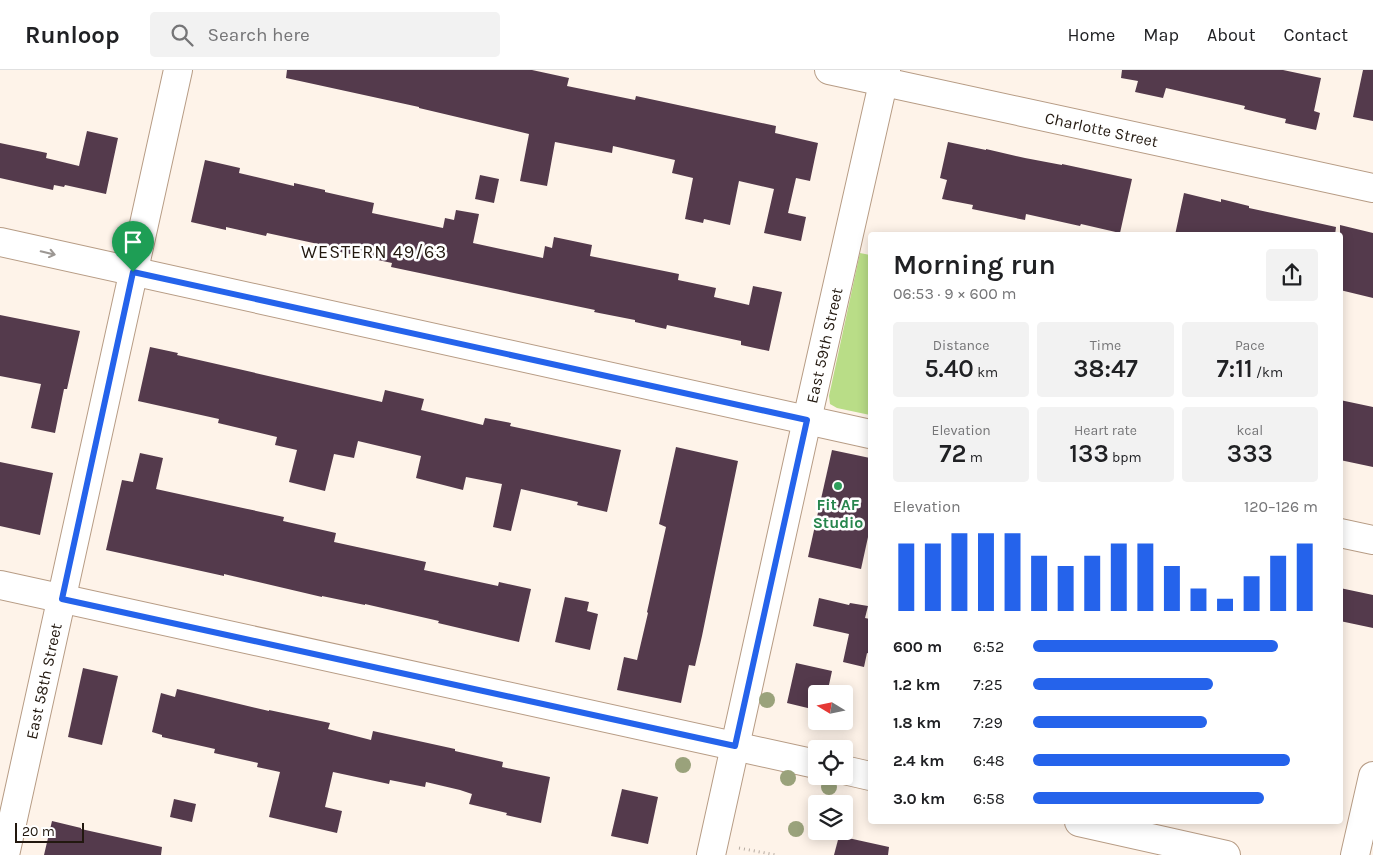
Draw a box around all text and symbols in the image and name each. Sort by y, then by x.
search box [150,12,500,57]
text: Runloop [25,21,120,49]
icon: search [168,21,196,49]
text: Search here [208,24,310,46]
text: Home [1067,24,1115,46]
text: Map [1143,24,1179,46]
text: About [1207,24,1256,46]
text: Contact [1284,24,1348,46]
street label: Charlotte Street [1043,108,1160,151]
pin [112,221,154,272]
icon: arrive [119,228,147,256]
district label: WESTERN 49/63 [301,241,447,263]
text: Morning run [893,248,1056,281]
one-way arrow [39,249,55,258]
button: share [1266,249,1318,301]
text: 06:53 · 9 × 600 m [893,284,1016,303]
street label: East 59th Street [802,286,847,405]
text: Distance [933,337,989,354]
text: Time [1090,337,1121,354]
text: Pace [1235,337,1265,354]
text: 5.40 [924,354,974,383]
text: 38:47 [1073,354,1138,383]
text: 7:11 [1217,354,1253,383]
text: km [974,364,998,381]
text: /km [1253,364,1283,381]
text: Elevation [932,422,991,439]
text: Heart rate [1074,422,1137,439]
text: kcal [1236,422,1263,439]
text: 72 [939,439,967,468]
text: 133 [1069,439,1109,468]
text: 333 [1227,439,1273,468]
text: m [967,449,983,466]
text: bpm [1109,449,1142,466]
marker: Fit AF Studio [832,480,844,492]
place label: Fit AF Studio [813,495,863,532]
text: Elevation [893,497,961,516]
text: 120–126 m [1244,497,1318,516]
street label: East 58th Street [22,621,66,741]
text: 600 m [893,637,942,656]
text: 6:52 [973,637,1004,656]
text: 1.2 km [893,675,941,694]
text: 7:25 [973,675,1003,694]
north arrow [808,685,852,730]
map controls [808,685,853,840]
text: 1.8 km [893,713,941,732]
text: 7:29 [973,713,1003,732]
button: locate [808,740,853,785]
text: 2.4 km [893,751,944,770]
text: 6:48 [973,751,1005,770]
text: 3.0 km [893,789,945,808]
text: 6:58 [973,789,1005,808]
button: layers [808,795,853,840]
scale bar [15,820,84,843]
text: 20 m [22,823,55,840]

